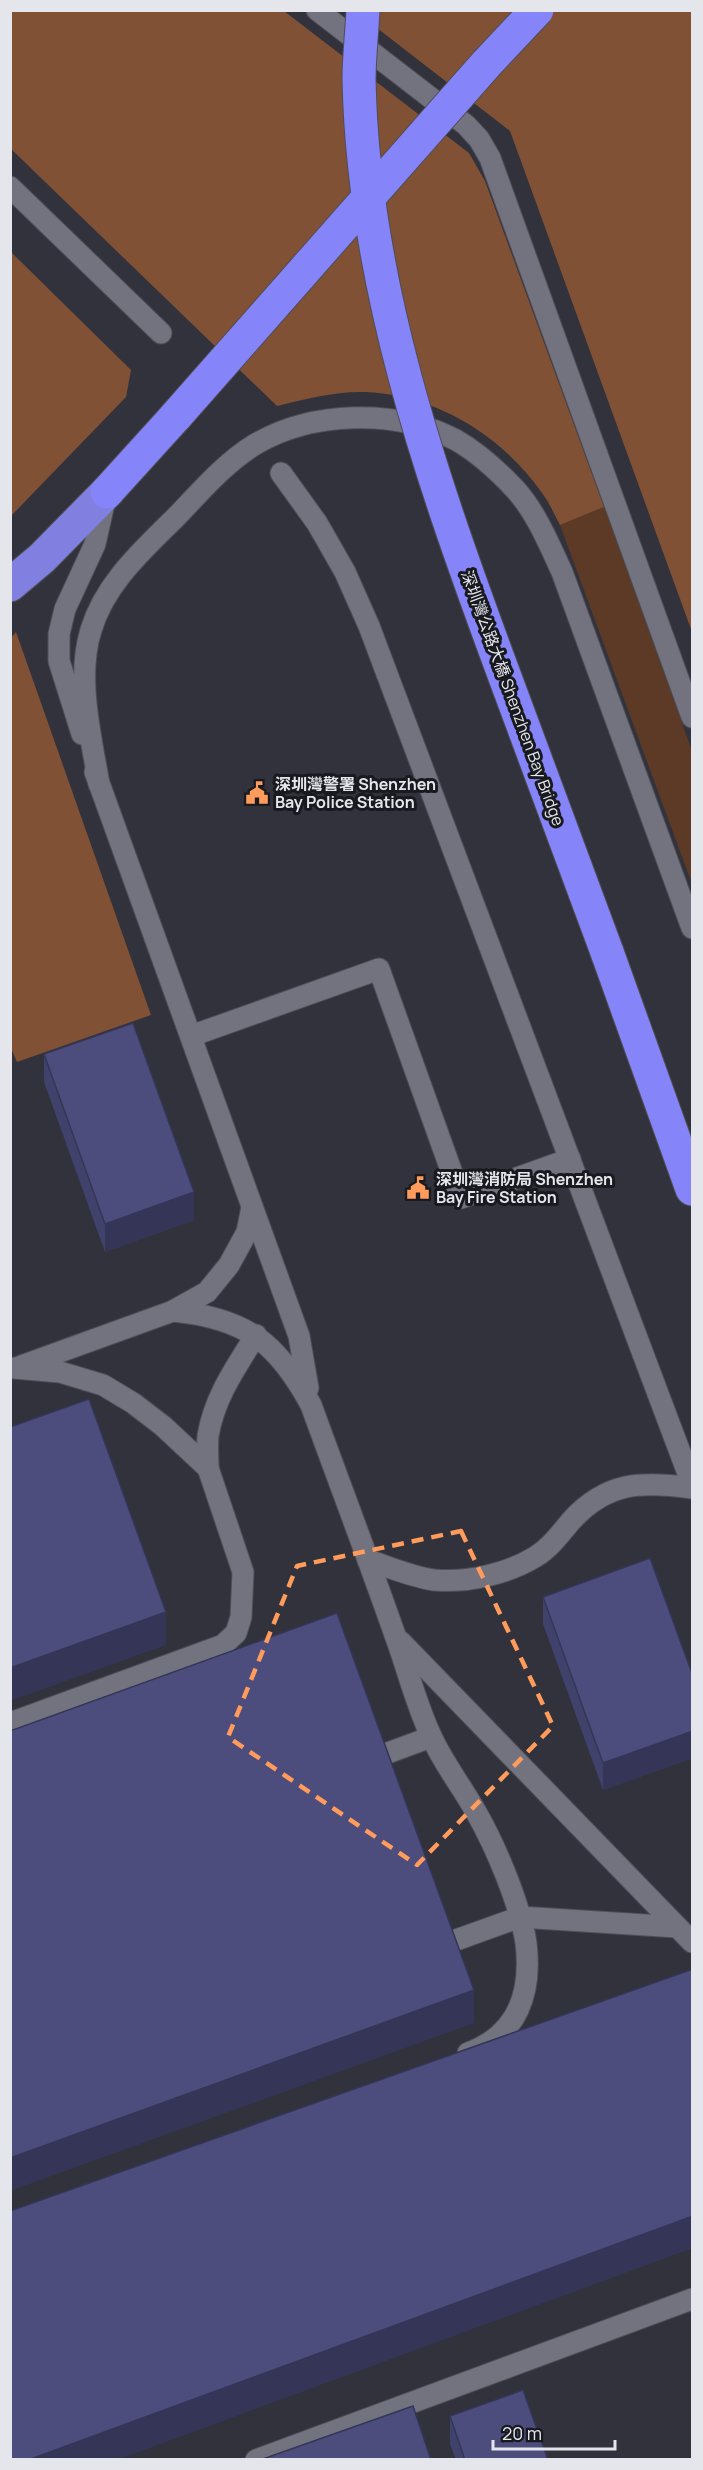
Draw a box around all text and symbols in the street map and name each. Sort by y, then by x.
street label: 深圳灣公路大橋 Shenzhen Bay Bridge [456,567,570,829]
place label: 深圳灣警署 Shenzhen Bay Police Station [275,773,436,813]
public building icon: 深圳灣警署 Shenzhen Bay Police Station [244,780,270,806]
place label: 深圳灣消防局 Shenzhen Bay Fire Station [436,1168,613,1208]
public building icon: 深圳灣消防局 Shenzhen Bay Fire Station [405,1175,431,1201]
scale bar [493,2413,614,2451]
text: 20 m [502,2421,542,2445]

